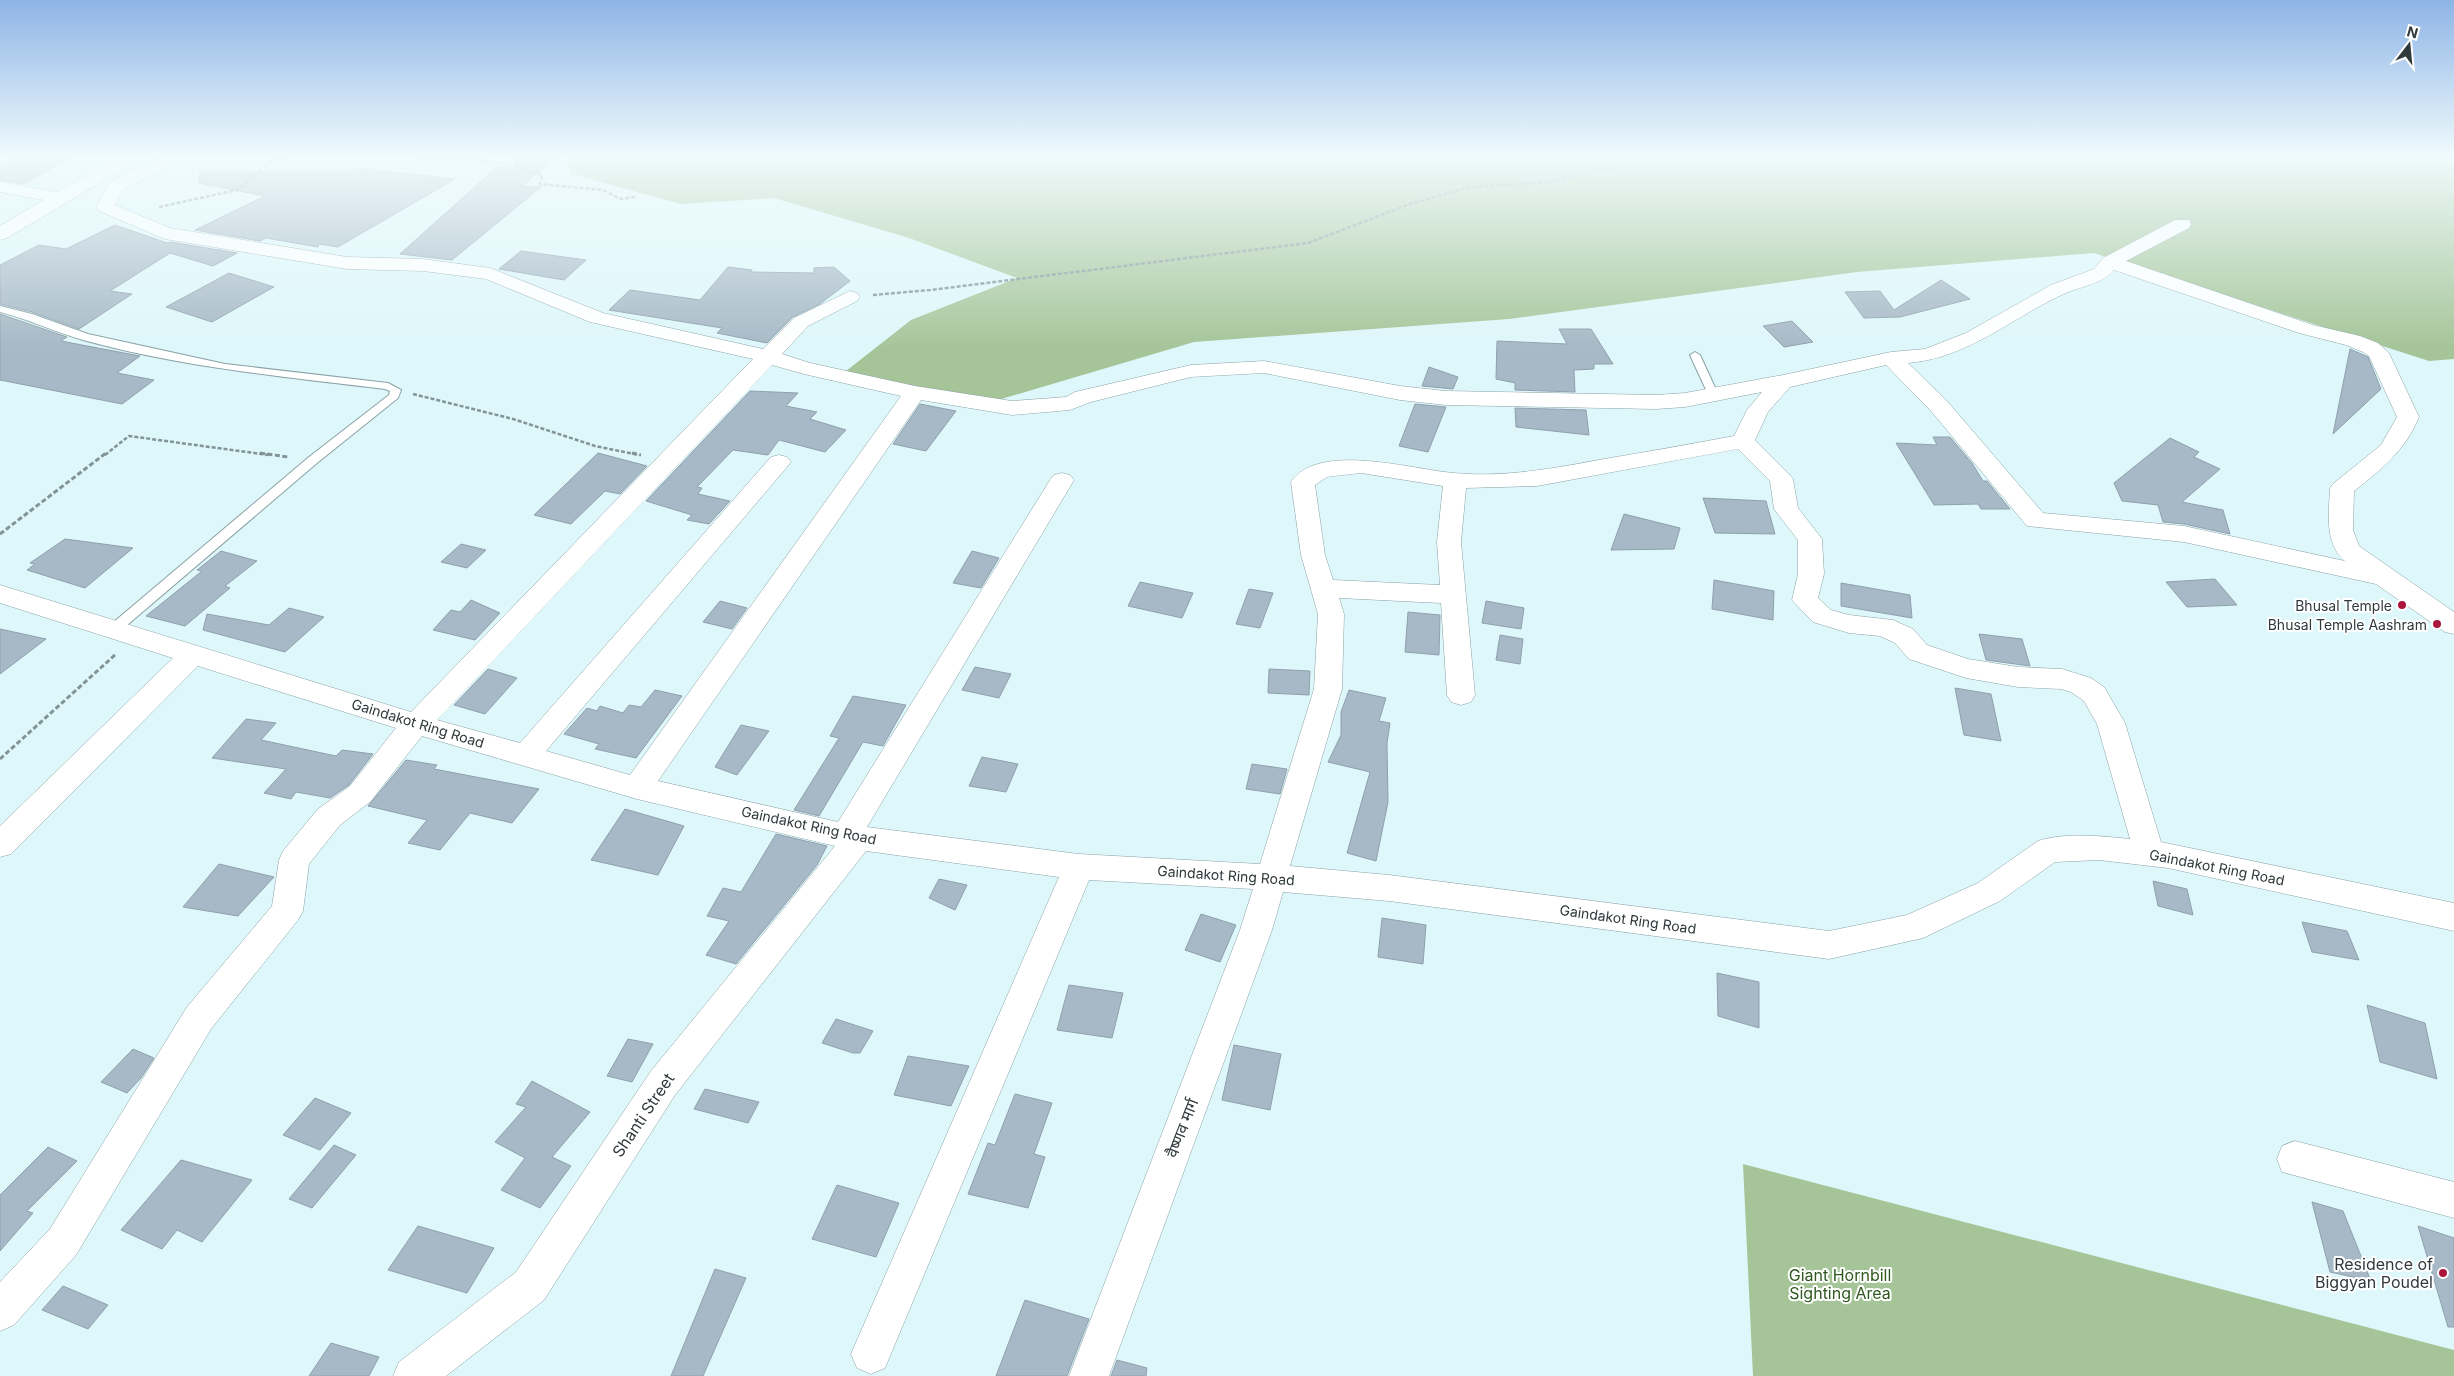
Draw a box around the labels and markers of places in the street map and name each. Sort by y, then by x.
place label: Bhusal Temple [2295,597,2392,614]
marker: Bhusal Temple [2396,599,2408,611]
place label: Bhusal Temple Aashram [2268,616,2427,633]
marker: Bhusal Temple Aashram [2431,618,2443,630]
place label: Residence of Biggyan Poudel [2315,1254,2433,1292]
marker: Residence of Biggyan Poudel [2437,1267,2449,1279]

